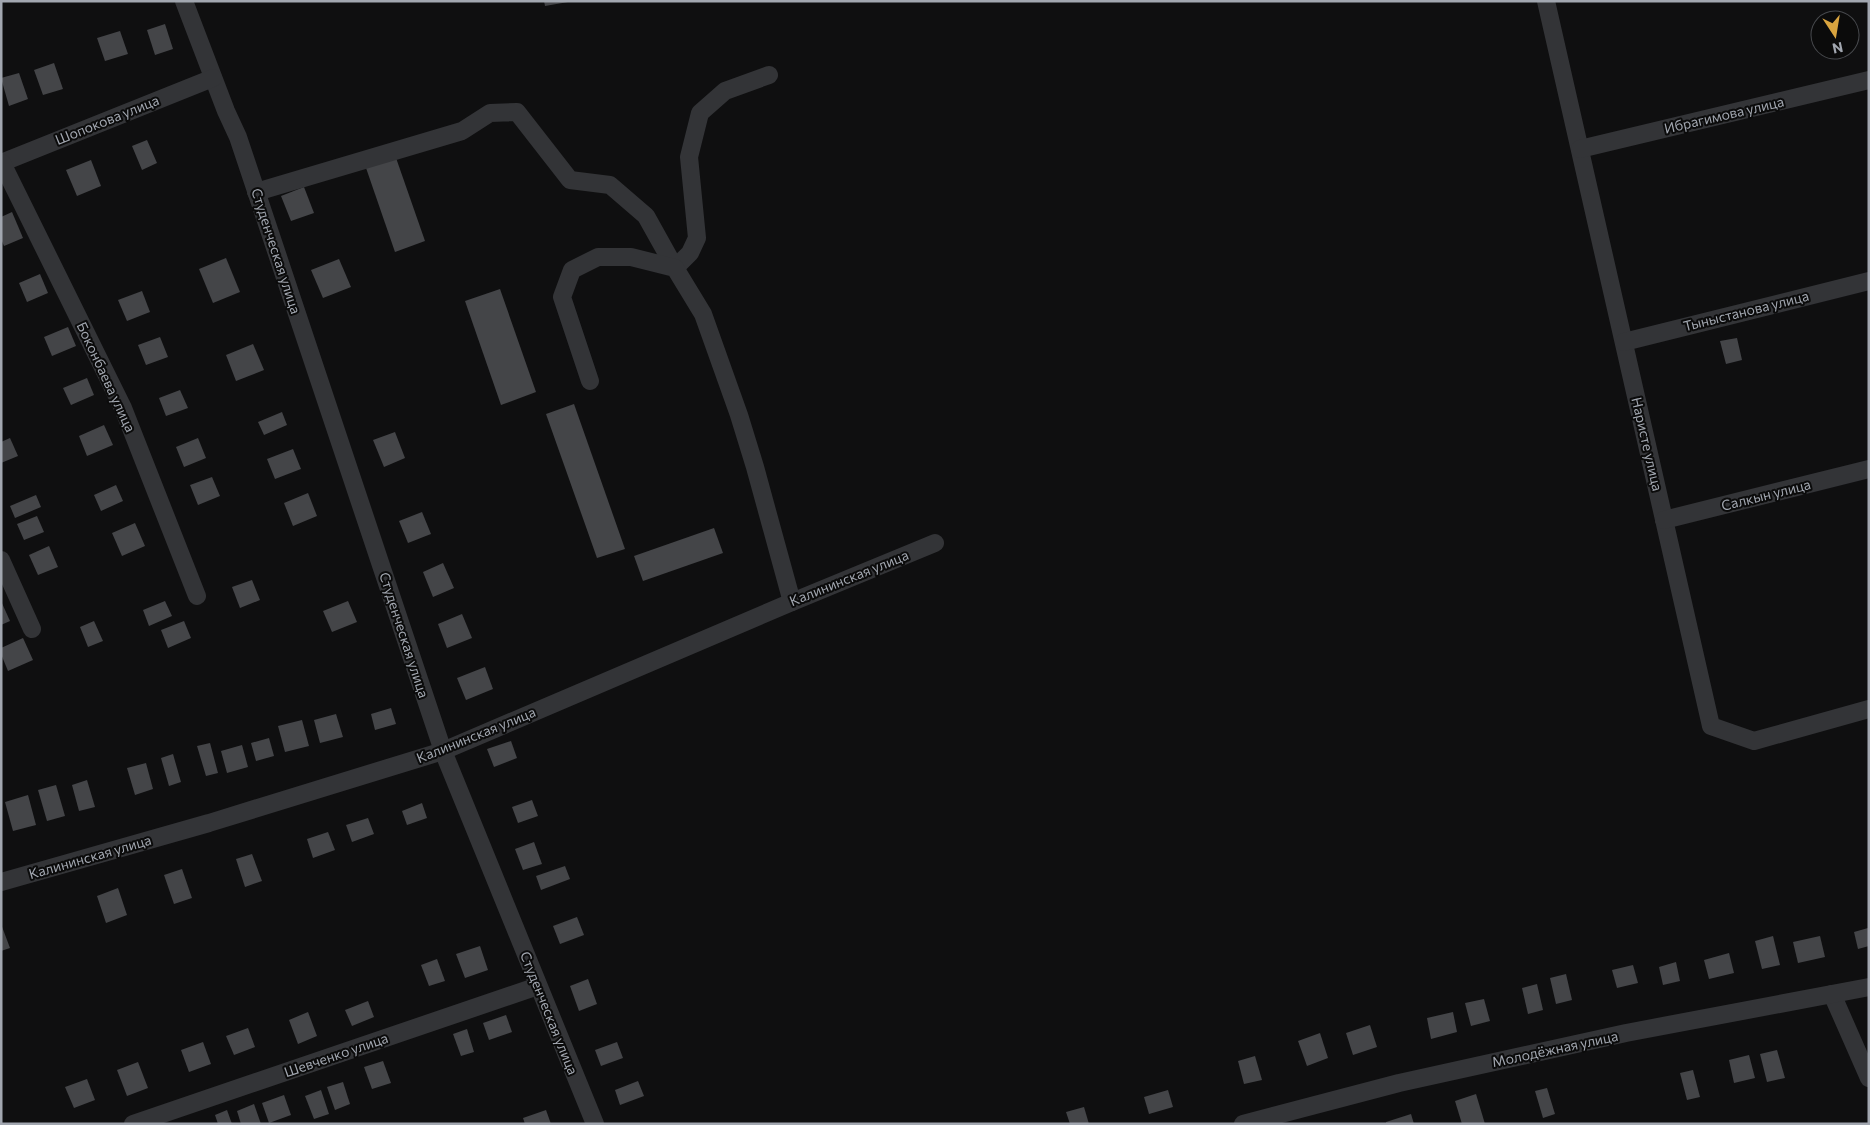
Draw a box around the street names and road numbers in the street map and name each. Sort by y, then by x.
street label: Шопокова улица [52,91,161,148]
street label: Ибрагимова улица [1662,92,1786,137]
street label: Студенческая улица [248,186,305,316]
street label: Тыныстанова улица [1681,287,1810,334]
street label: Боконбаева улица [74,319,139,435]
street label: Наристе улица [1628,395,1667,492]
street label: Салкын улица [1719,475,1812,514]
street label: Калининская улица [787,546,911,609]
street label: Студенческая улица [376,570,433,700]
street label: Калининская улица [414,703,538,766]
street label: Калининская улица [27,831,153,882]
street label: Студенческая улица [517,949,582,1077]
street label: Молодёжная улица [1490,1027,1619,1070]
street label: Шевченко улица [282,1029,390,1080]

